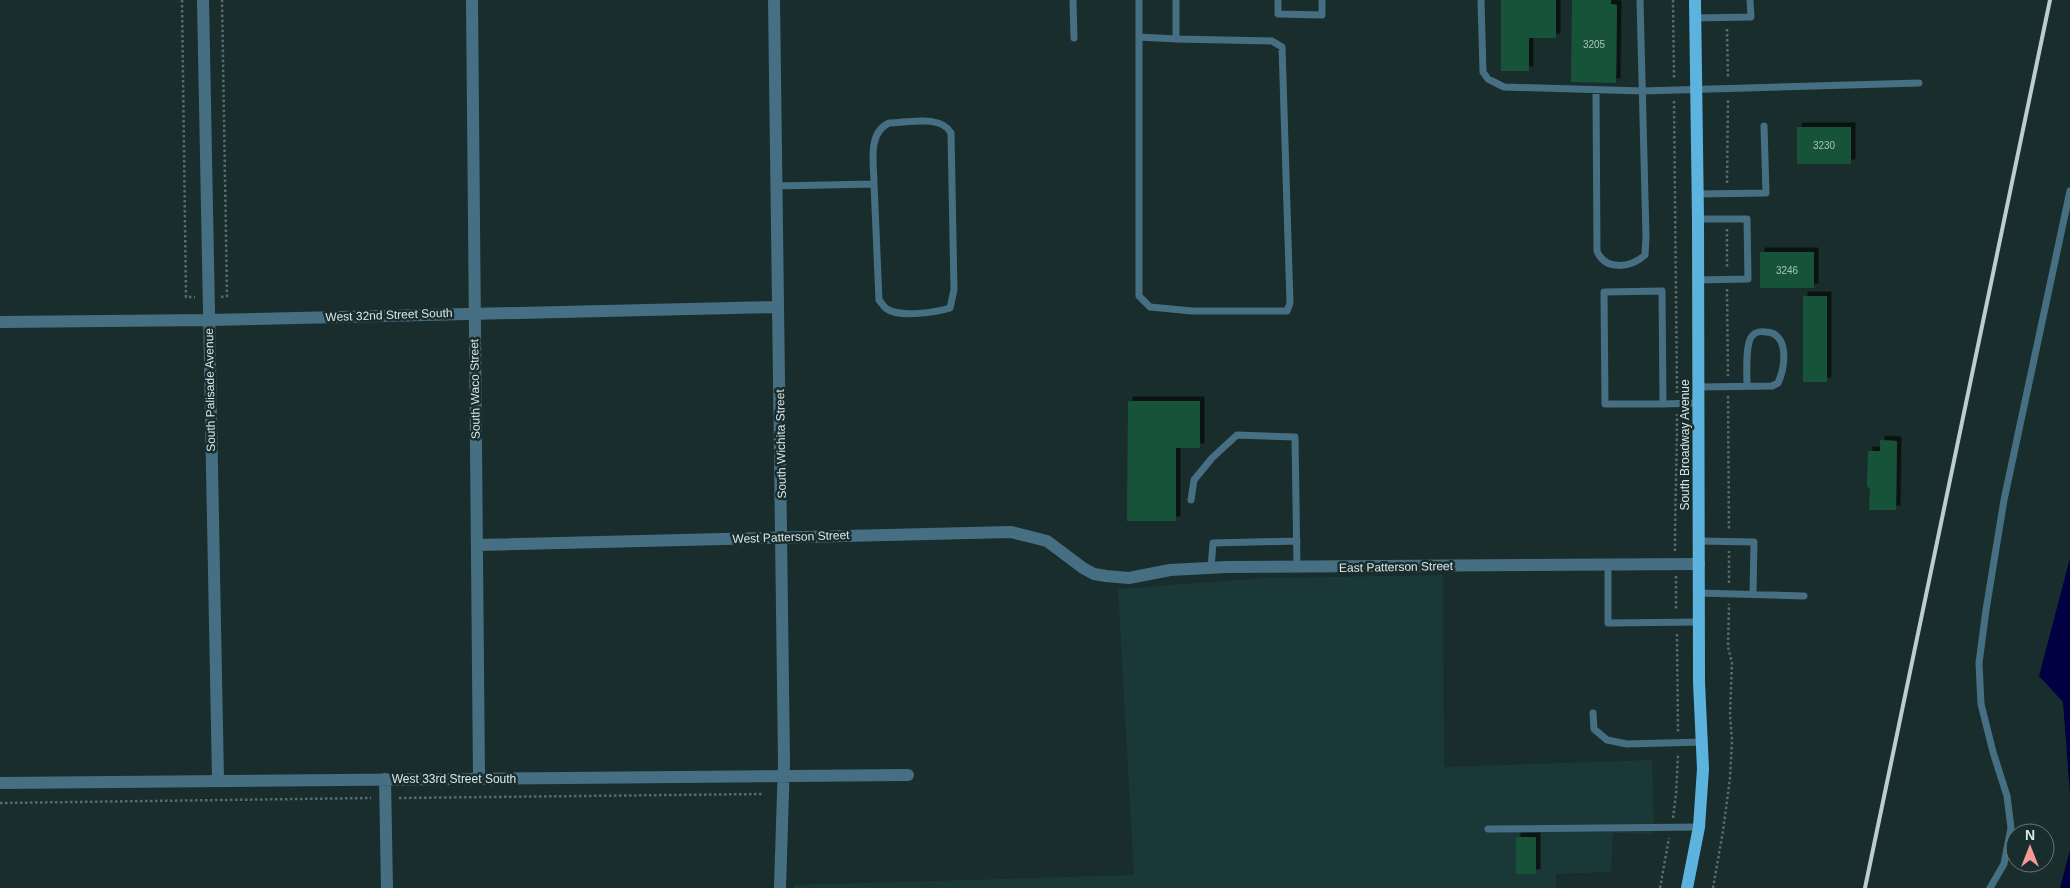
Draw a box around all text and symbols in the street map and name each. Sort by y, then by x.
house number: 3205 [1583,39,1606,50]
house number: 3230 [1813,140,1836,151]
house number: 3246 [1776,265,1799,276]
street label: West 32nd Street South [325,306,453,324]
street label: South Palisade Avenue [202,328,218,452]
street label: South Waco Street [467,338,483,439]
street label: South Broadway Avenue [1678,379,1692,511]
street label: South Wichita Street [773,389,789,499]
street label: West Patterson Street [732,528,850,546]
street label: East Patterson Street [1339,559,1454,575]
street label: West 33rd Street South [392,772,516,786]
north arrow [2005,823,2055,873]
text: N [2025,827,2035,843]

